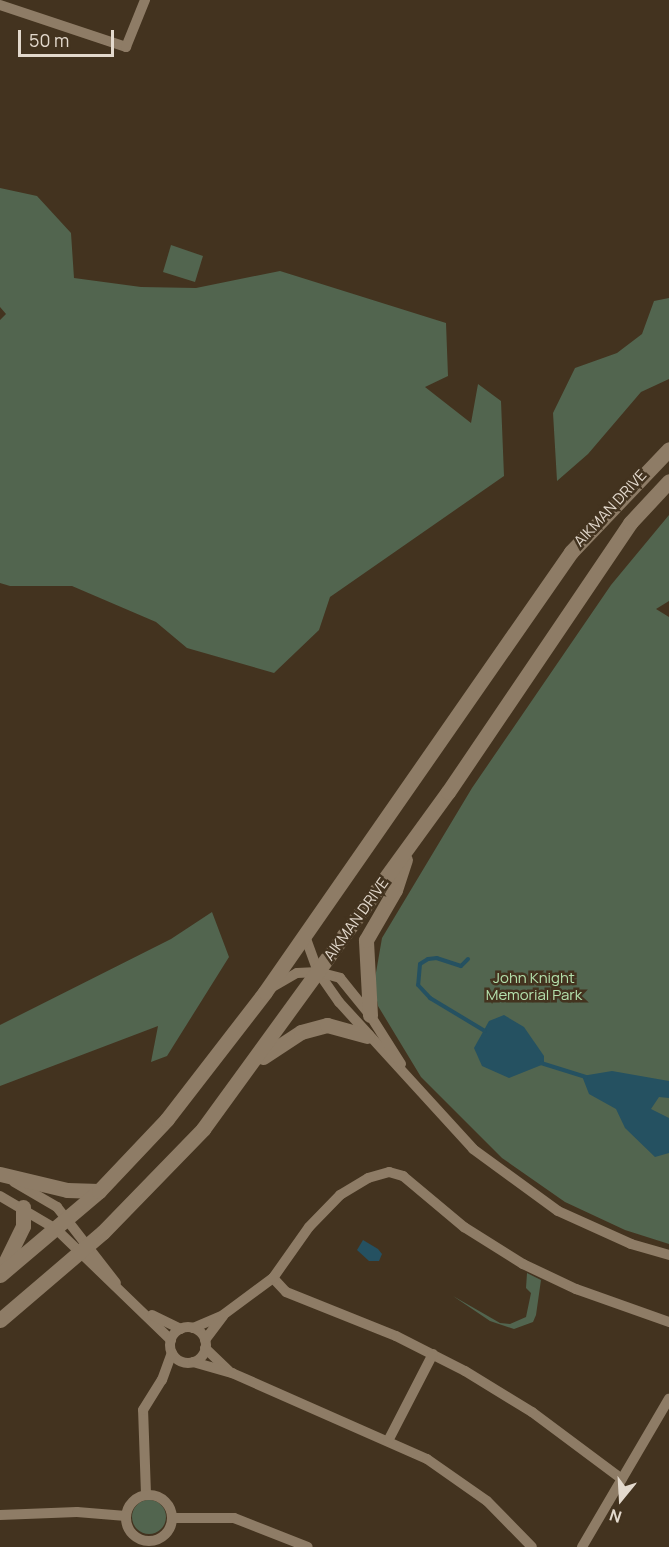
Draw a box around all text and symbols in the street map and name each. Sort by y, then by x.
scale bar [21,18,117,56]
text: 50 m [29,28,69,52]
street label: AIKMAN DRIVE [570,466,650,550]
street label: AIKMAN DRIVE [320,874,392,964]
park label: John Knight Memorial Park [486,968,582,1003]
north arrow [591,1469,651,1529]
text: N [607,1504,624,1528]

